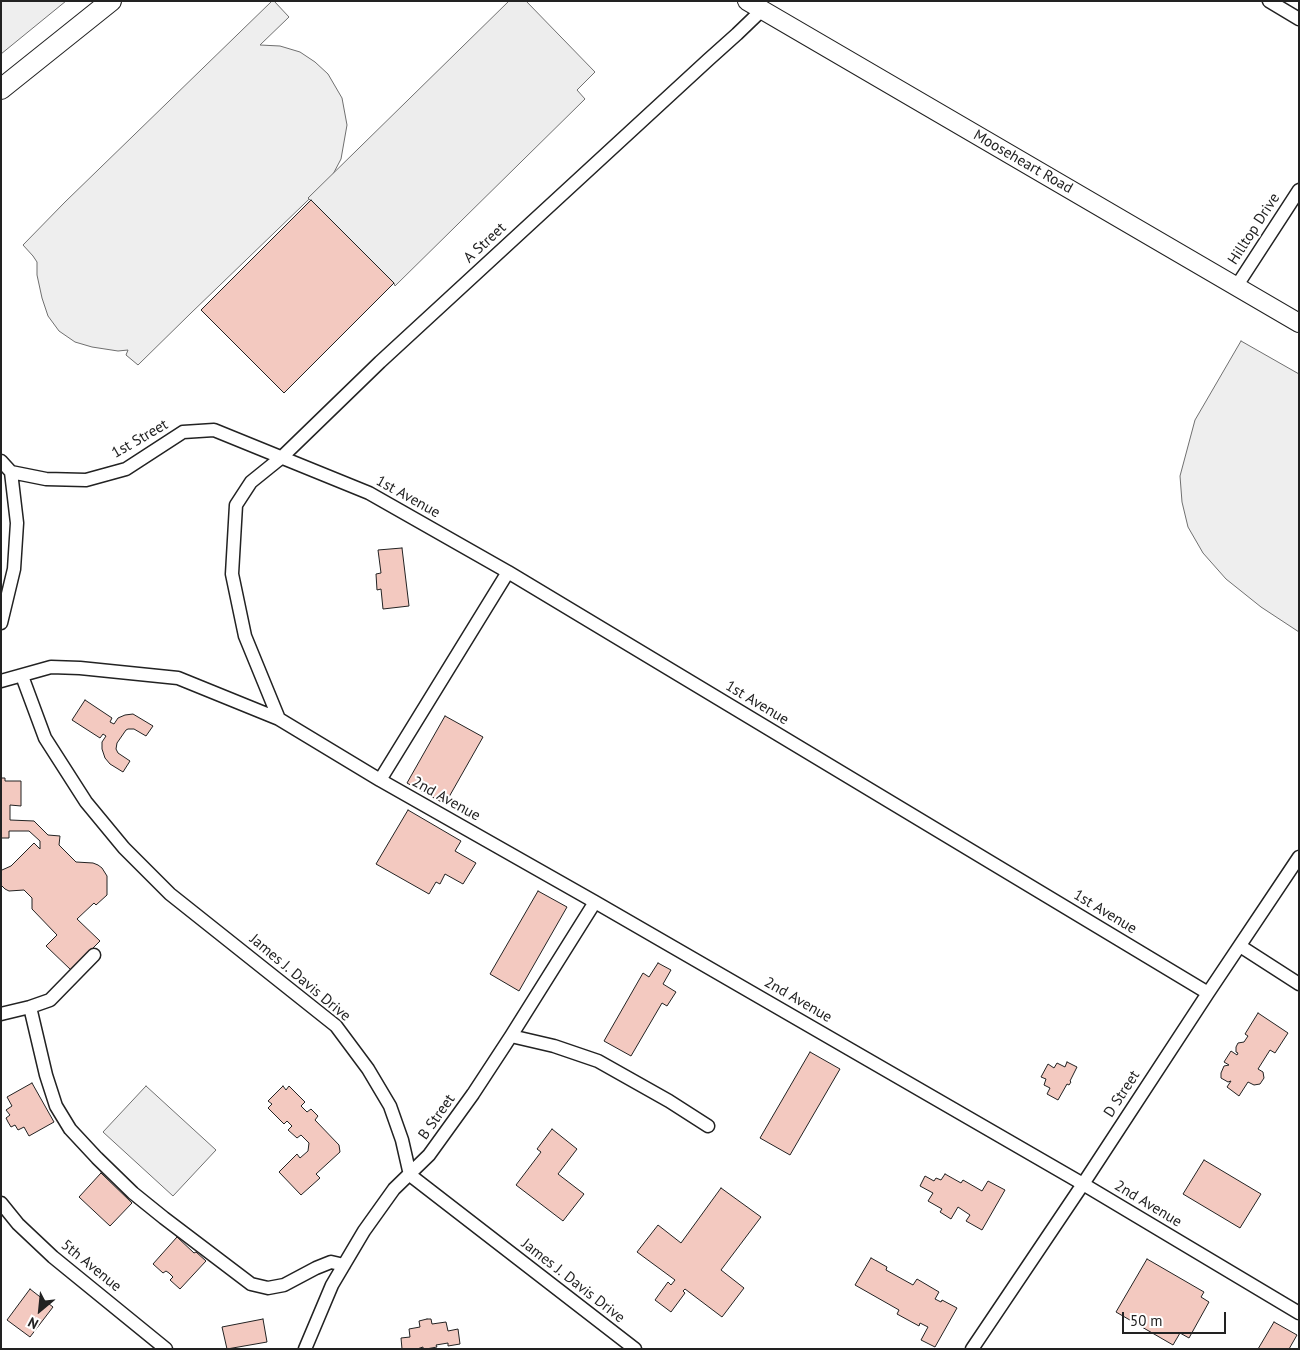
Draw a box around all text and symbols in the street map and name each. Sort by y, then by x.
street label: Mooseheart Road [970,126,1076,198]
street label: Hilltop Drive [1224,190,1284,268]
street label: A Street [460,219,510,267]
street label: 1st Street [109,416,171,462]
street label: 1st Avenue [373,472,443,522]
street label: 1st Avenue [722,677,792,729]
street label: 2nd Avenue [409,773,483,825]
street label: 1st Avenue [1070,886,1140,938]
street label: James J. Davis Drive [246,931,354,1025]
street label: 2nd Avenue [761,973,835,1027]
street label: D Street [1100,1067,1144,1121]
street label: B Street [415,1091,459,1143]
street label: 2nd Avenue [1111,1177,1185,1231]
street label: James J. Davis Drive [518,1235,628,1327]
street label: 5th Avenue [57,1236,125,1296]
north arrow [15,1285,65,1335]
scale bar [1125,1302,1229,1334]
text: 50 m [1130,1311,1163,1330]
text: N [25,1313,41,1333]

